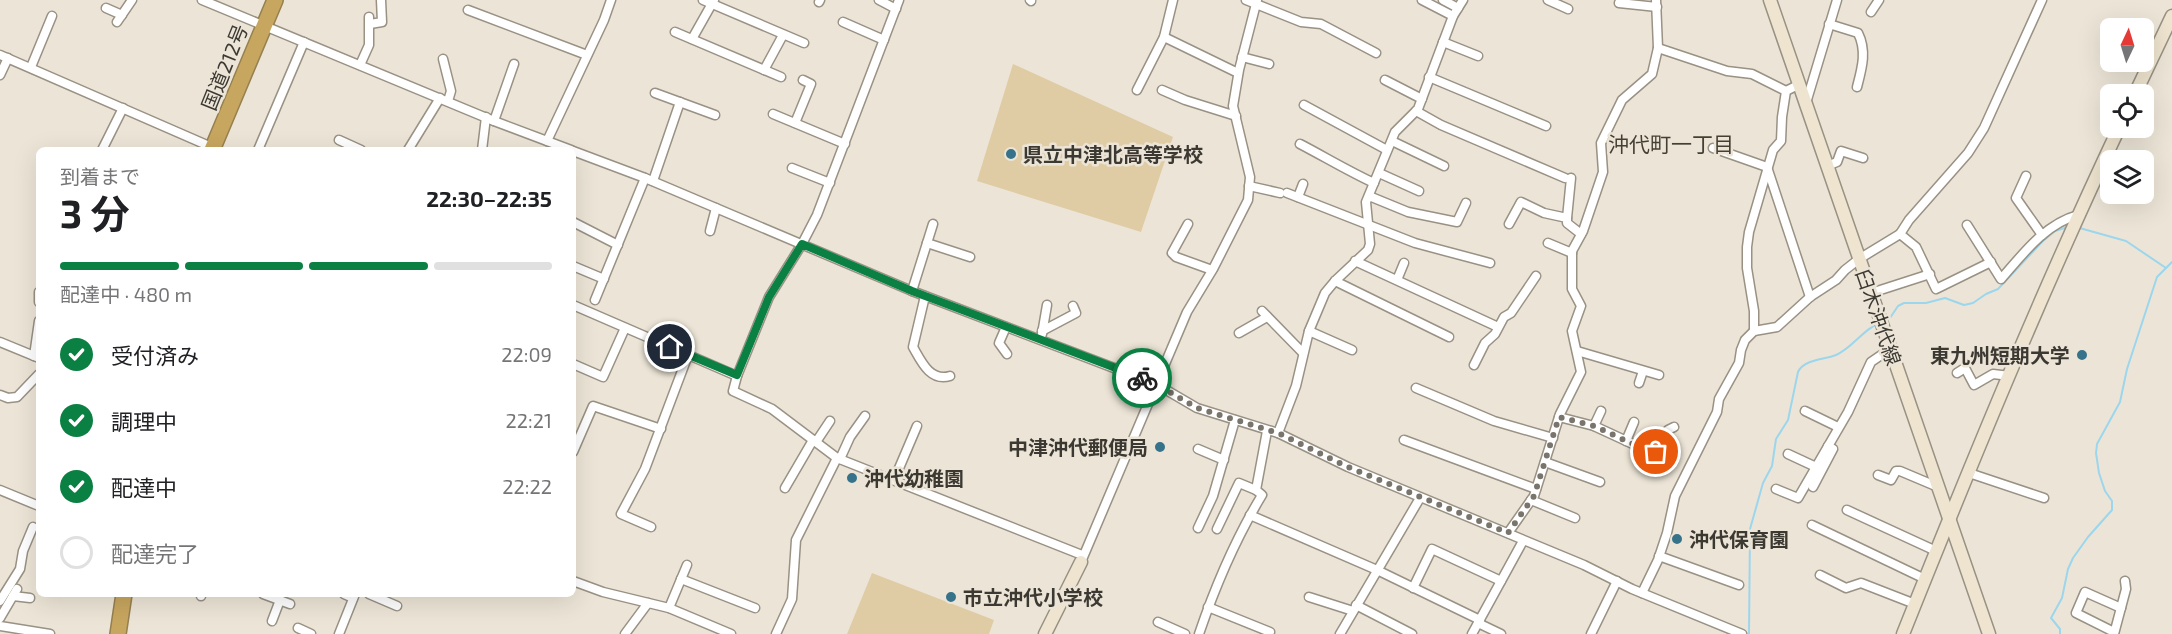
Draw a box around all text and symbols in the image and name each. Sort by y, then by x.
north arrow [2100,18,2154,72]
map controls [2100,18,2154,204]
street label: 国道212号 [196,21,252,113]
button: locate [2100,84,2154,138]
district label: 沖代町一丁目 [1608,131,1734,156]
place label: 県立中津北高等学校 [1023,142,1203,166]
marker: 県立中津北高等学校 [1004,147,1018,161]
button: layers [2100,150,2154,204]
text: 到着まで [60,164,140,188]
text: 22:30–22:35 [426,185,552,211]
text: 3 分 [60,189,130,236]
street label: 臼木沖代線 [1851,266,1907,368]
text: 配達中 · 480 m [60,282,192,306]
pin [644,321,695,372]
icon: home [653,330,686,363]
icon: check [60,338,93,371]
text: 受付済み [111,342,199,368]
text: 22:09 [501,342,552,366]
place label: 東九州短期大学 [1930,343,2070,367]
courier [1112,348,1172,408]
marker: 東九州短期大学 [2075,348,2089,362]
icon: bike [1126,362,1159,395]
icon: check [60,404,93,437]
text: 調理中 [111,408,177,434]
text: 22:21 [506,408,552,432]
pin [1630,426,1681,477]
place label: 中津沖代郵便局 [1008,435,1148,459]
icon: bag [1639,435,1672,468]
marker: 中津沖代郵便局 [1153,440,1167,454]
place label: 沖代幼稚園 [864,466,964,490]
icon: check [60,470,93,503]
marker: 沖代幼稚園 [845,471,859,485]
text: 配達中 [111,474,177,500]
text: 22:22 [502,474,552,498]
place label: 沖代保育園 [1689,527,1789,551]
marker: 沖代保育園 [1670,532,1684,546]
text: 配達完了 [111,540,199,566]
place label: 市立沖代小学校 [963,585,1103,609]
marker: 市立沖代小学校 [944,590,958,604]

